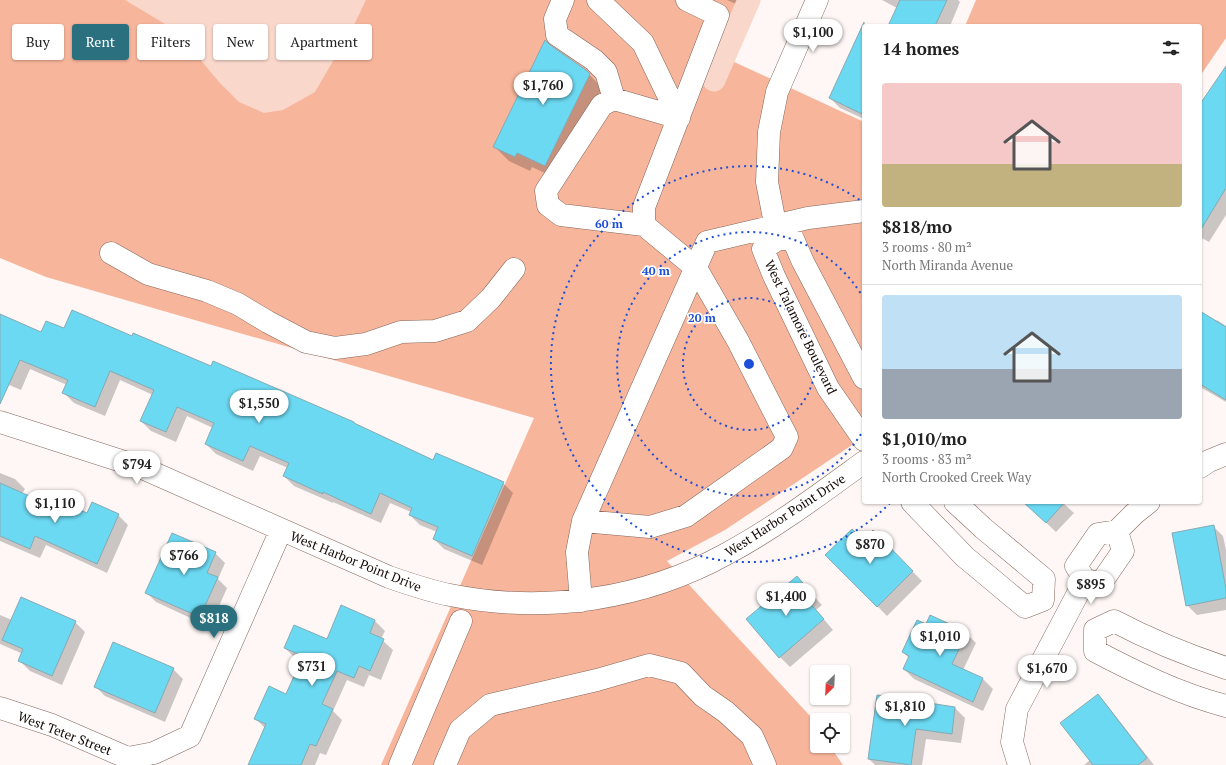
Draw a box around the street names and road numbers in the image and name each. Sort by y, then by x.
street label: West Talamore Boulevard [761,257,841,397]
street label: West Harbor Point Drive [721,469,849,561]
street label: West Harbor Point Drive [288,526,424,596]
street label: West Teter Street [15,707,115,759]

